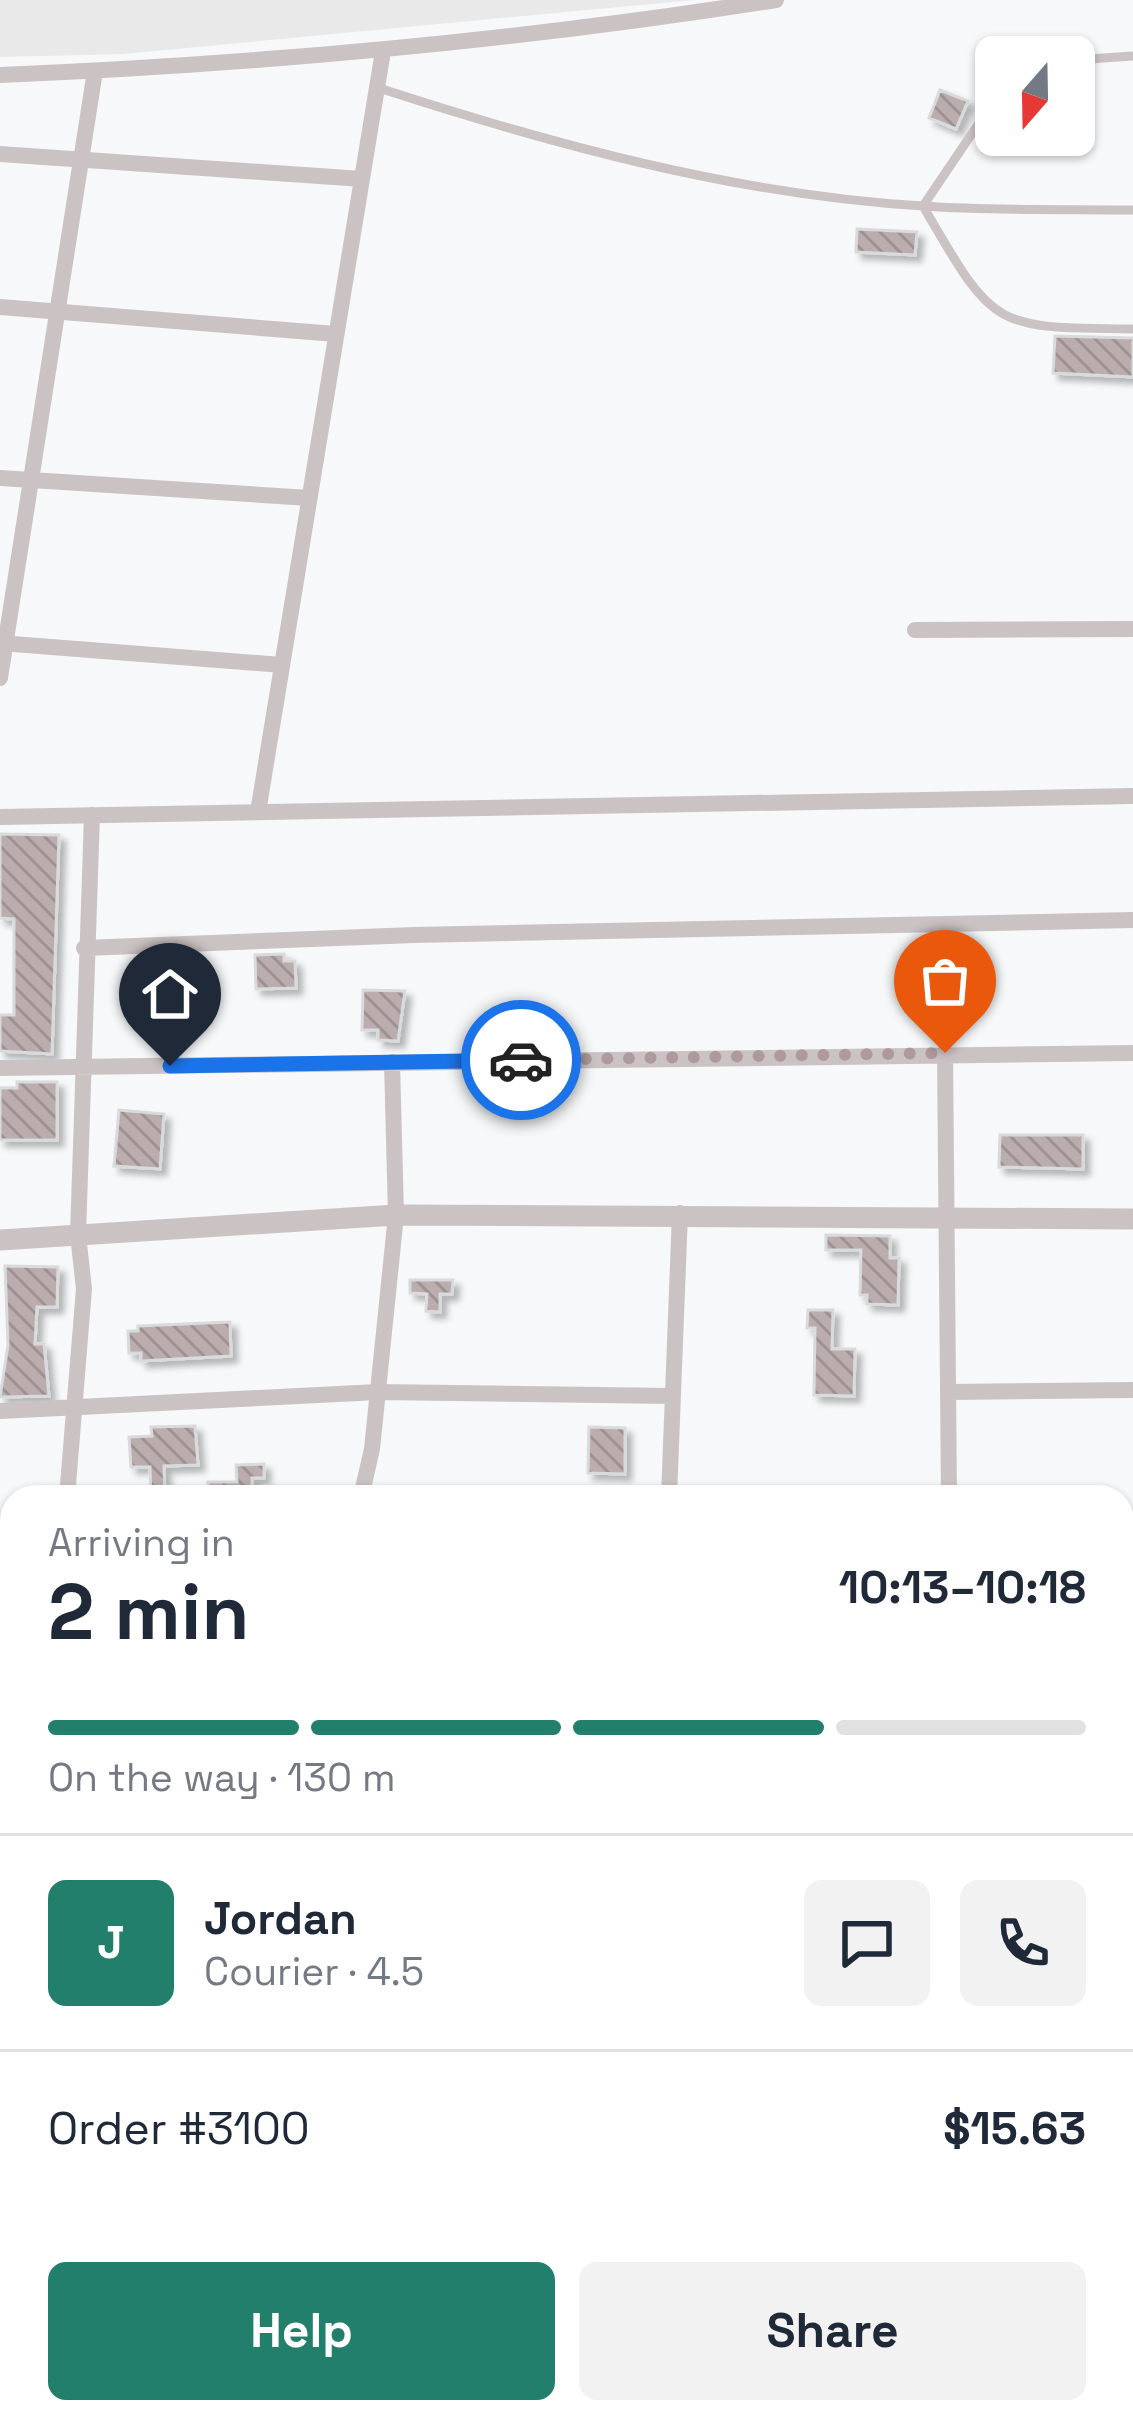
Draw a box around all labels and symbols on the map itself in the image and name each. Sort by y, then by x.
north arrow [975,36,1095,156]
pin [894,930,996,1053]
pin [119,943,221,1066]
courier [461,1000,581,1120]

